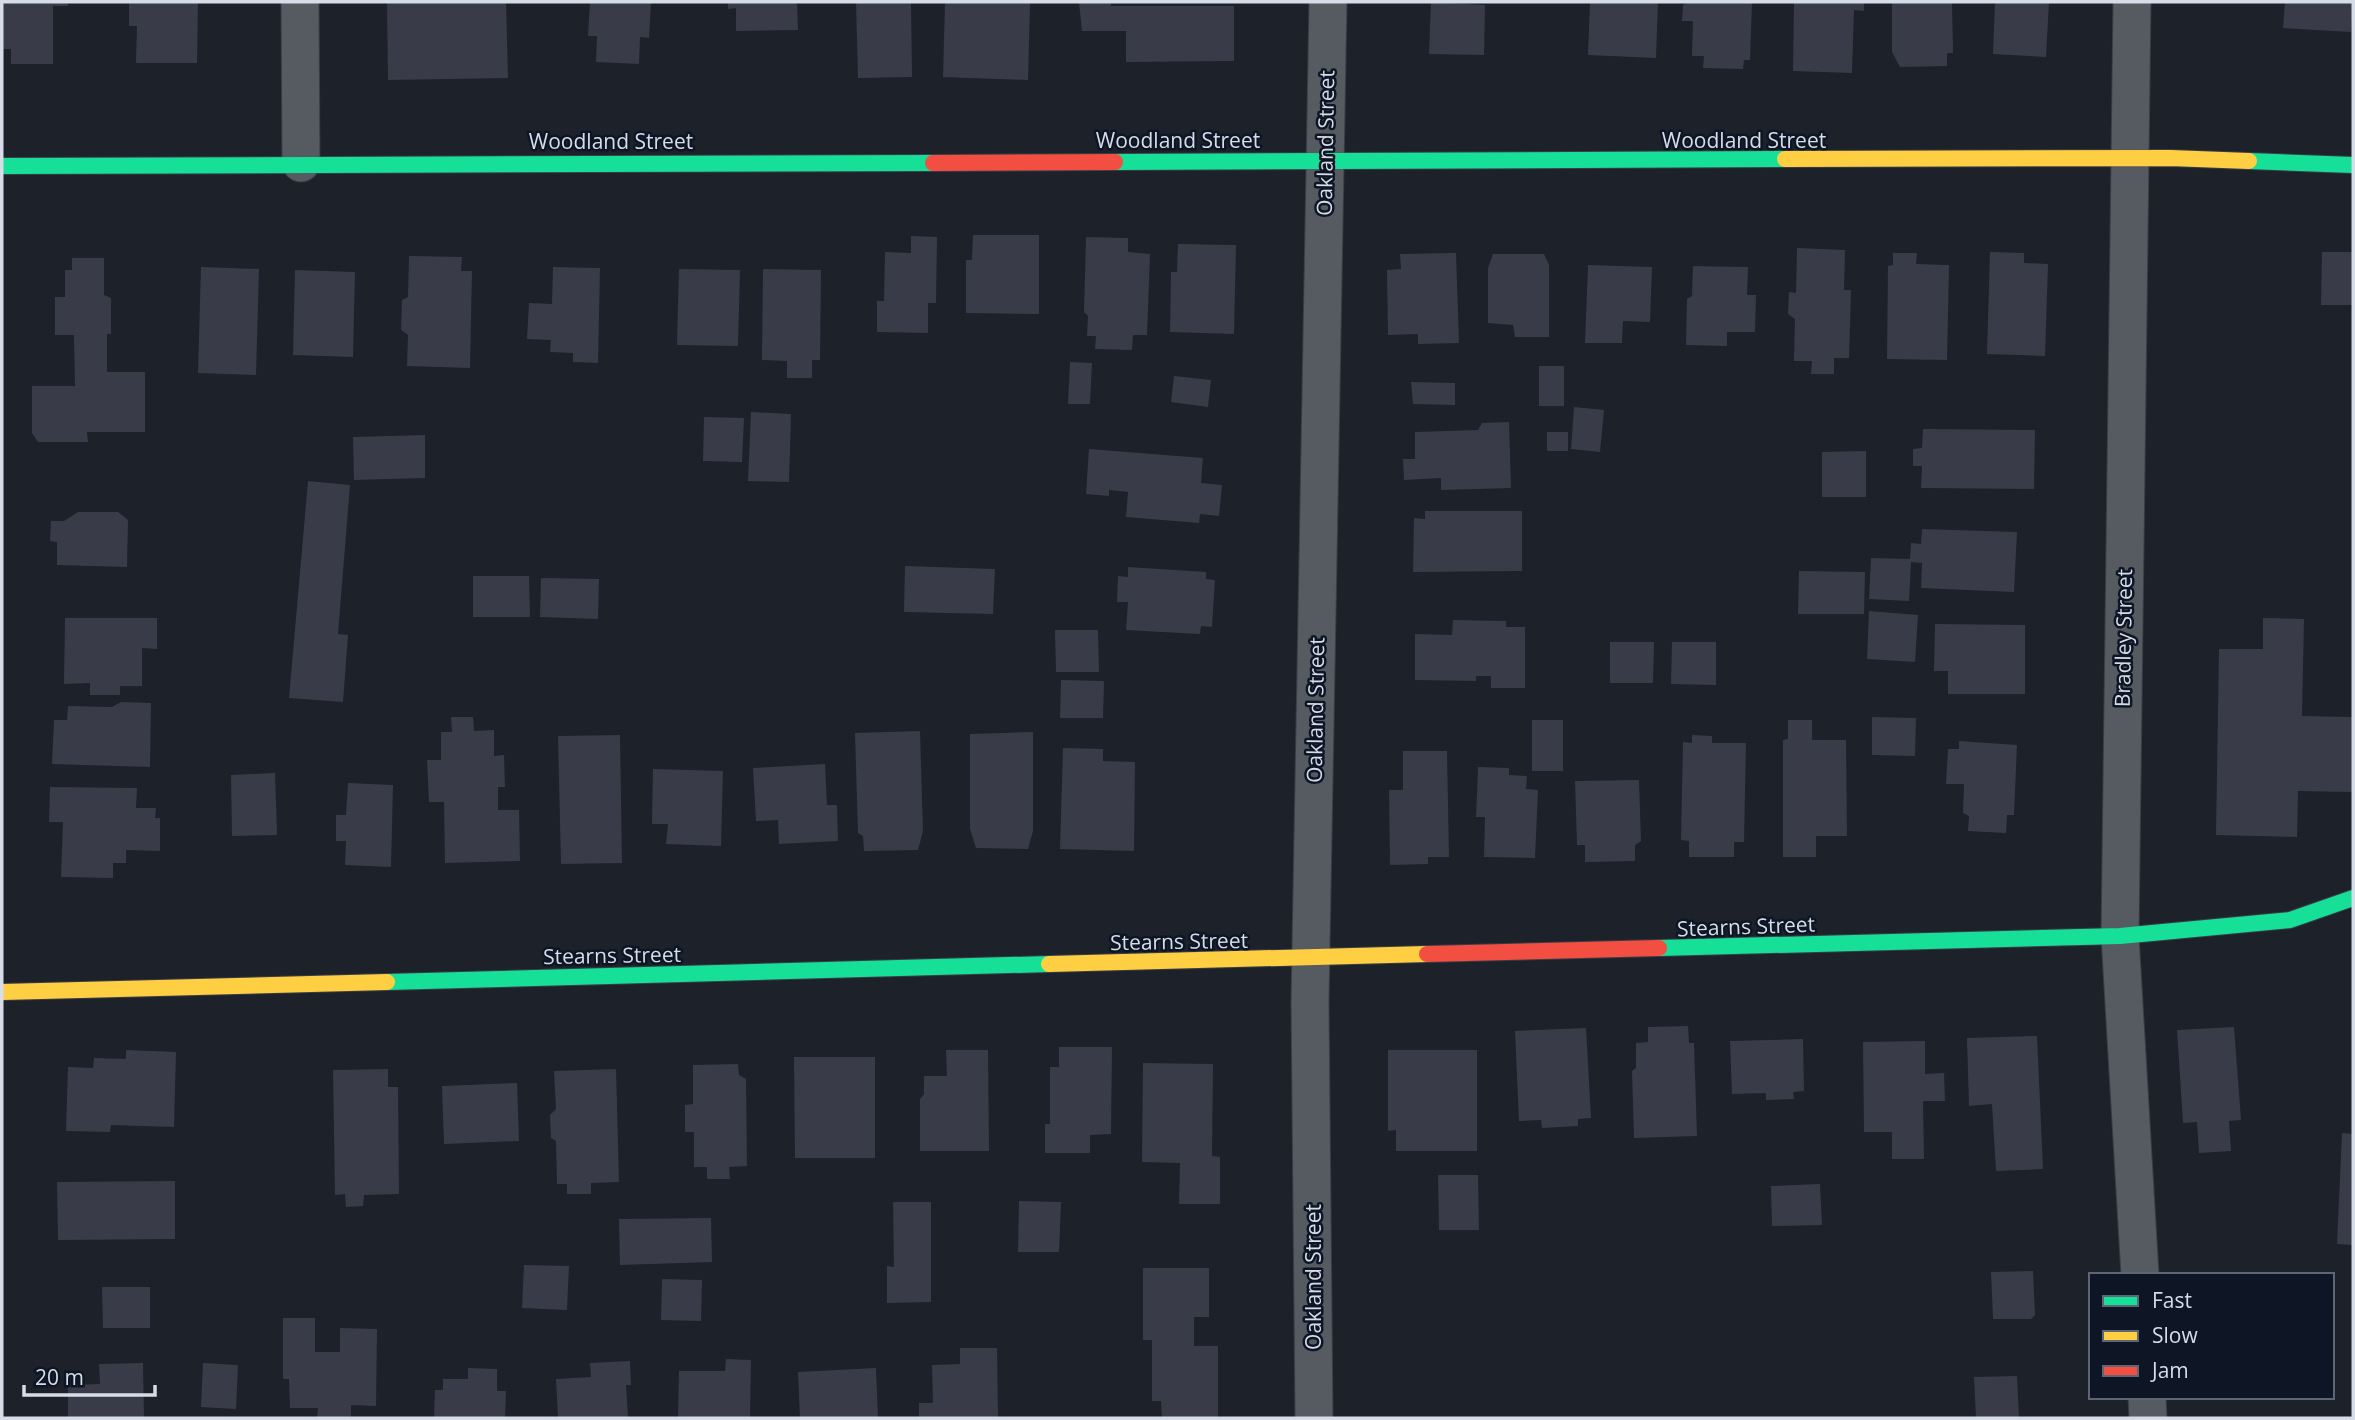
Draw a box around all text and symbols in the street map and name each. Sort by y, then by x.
street label: Oakland Street [1310,70,1340,216]
street label: Woodland Street [1096,126,1260,154]
street label: Woodland Street [1662,126,1826,154]
street label: Woodland Street [529,127,693,155]
street label: Bradley Street [2108,569,2138,707]
street label: Oakland Street [1300,637,1330,783]
street label: Stearns Street [1677,910,1815,942]
street label: Stearns Street [1110,926,1248,956]
street label: Stearns Street [543,940,681,970]
street label: Oakland Street [1299,1204,1327,1350]
legend [2089,1273,2334,1399]
text: Fast [2152,1286,2192,1314]
text: Slow [2152,1321,2198,1349]
scale bar [24,1354,156,1398]
text: Jam [2150,1356,2189,1384]
text: 20 m [35,1363,84,1391]

